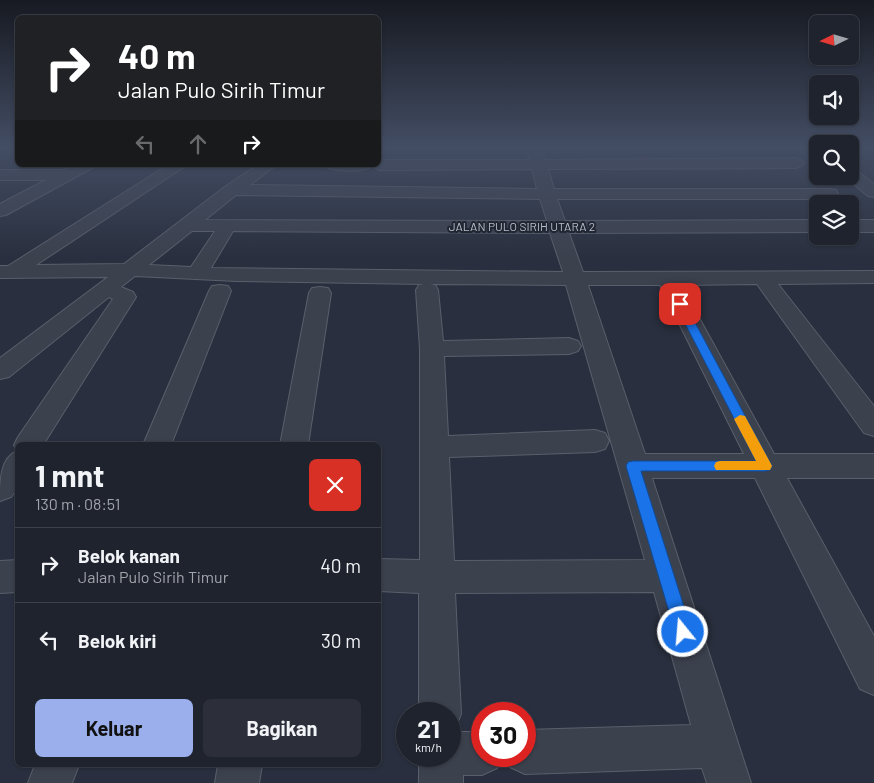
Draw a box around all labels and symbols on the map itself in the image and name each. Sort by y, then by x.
north arrow [809,15,859,65]
street label: JALAN PULO SIRIH UTARA 2 [449,219,595,233]
pin [659,283,701,325]
position arrow [656,605,708,657]
speed limit sign: 30 [471,702,536,767]

